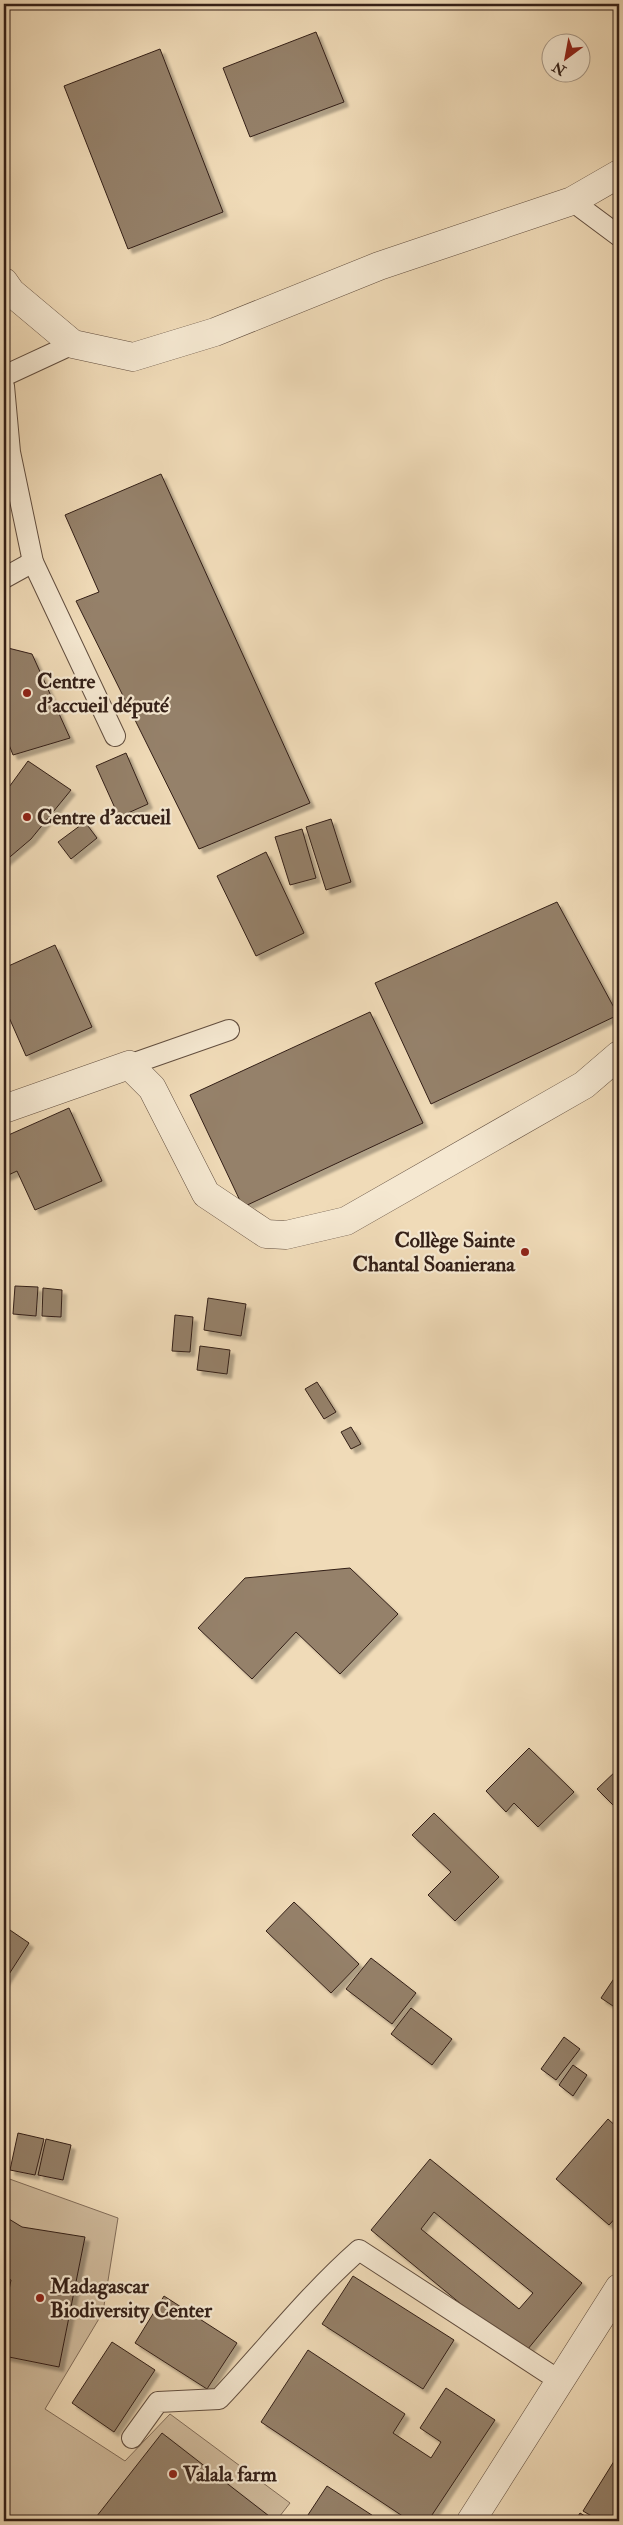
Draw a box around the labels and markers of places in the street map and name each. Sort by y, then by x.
place label: Centre d'accueil député [37,668,170,719]
marker: Centre d'accueil député [21,687,33,699]
place label: Centre d'accueil [37,804,172,831]
marker: Centre d'accueil [21,811,33,823]
place label: Collège Sainte Chantal Soanierana [353,1227,516,1278]
marker: Collège Sainte Chantal Soanierana [519,1246,531,1258]
place label: Madagascar Biodiversity Center [49,2273,213,2324]
marker: Madagascar Biodiversity Center [34,2292,46,2304]
place label: Valala farm [182,2461,277,2488]
marker: Valala farm [167,2468,179,2480]

